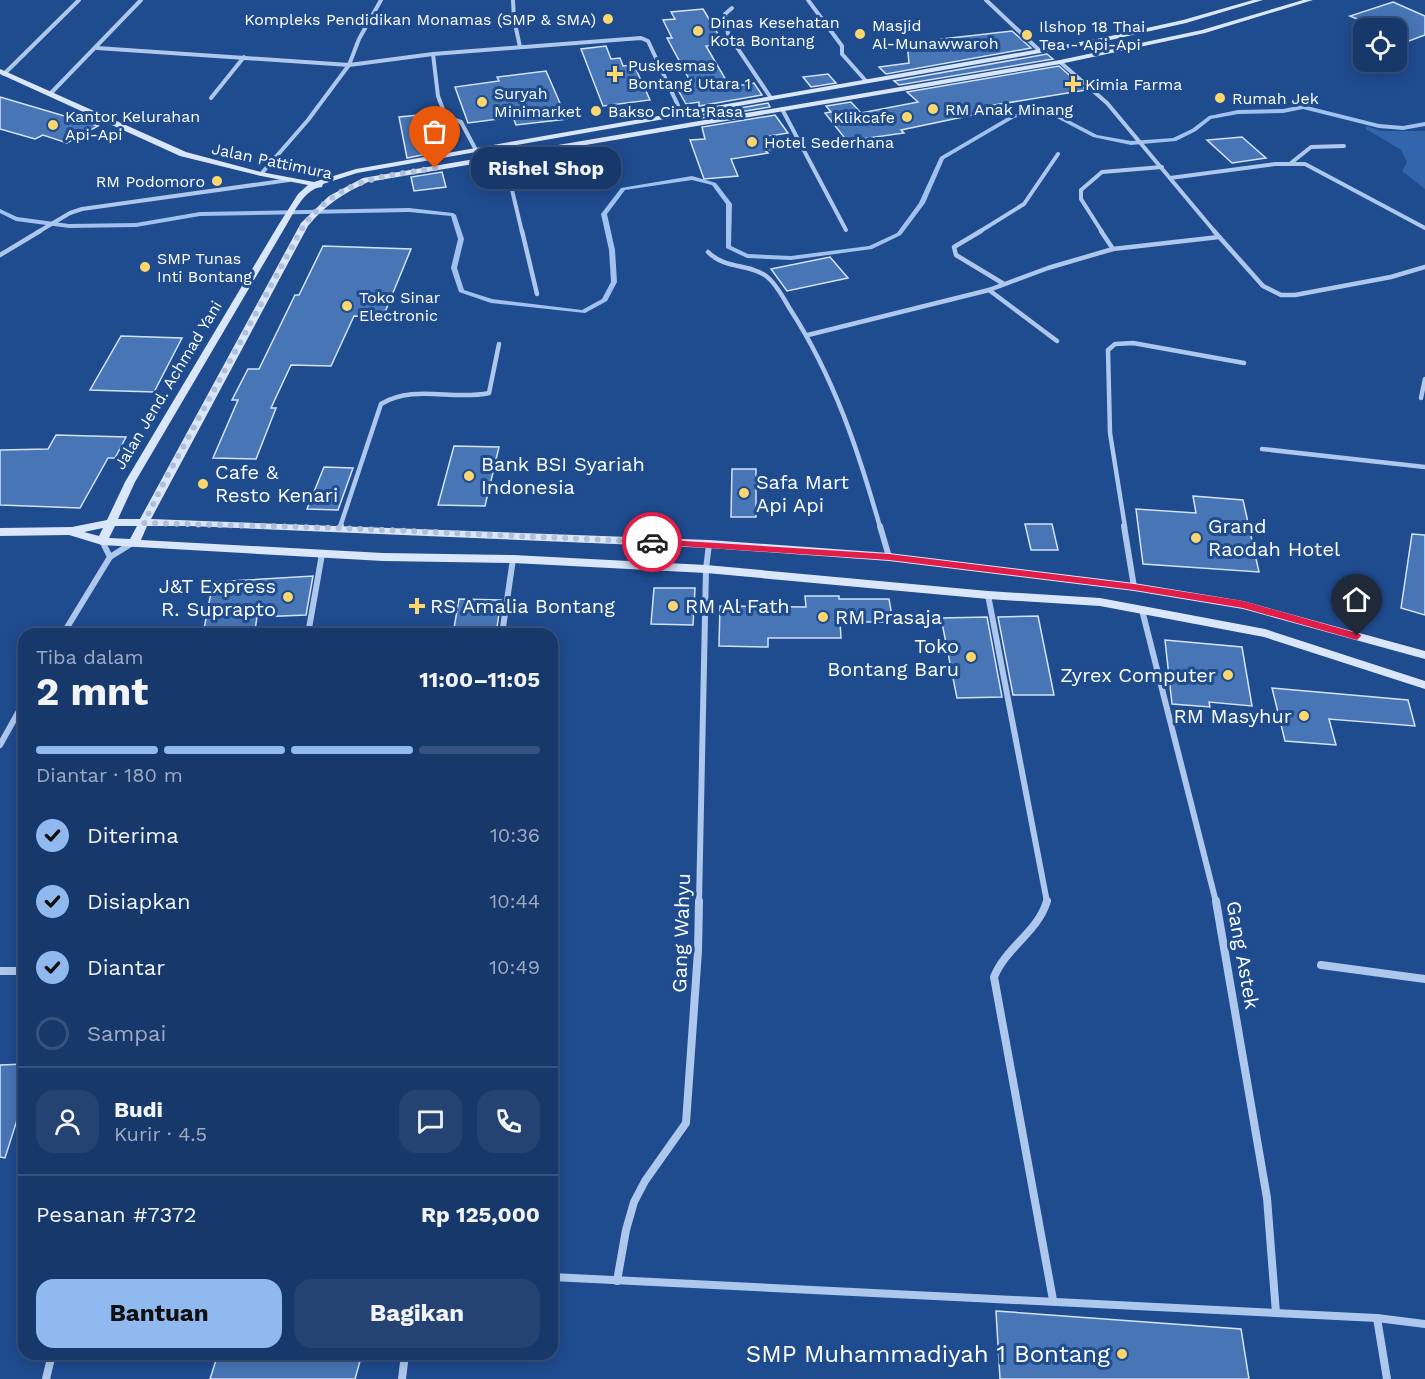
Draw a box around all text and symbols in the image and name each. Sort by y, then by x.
place label: Kompleks Pendidikan Monamas (SMP & SMA) [244,10,596,29]
marker: Kompleks Pendidikan Monamas (SMP & SMA) [601,12,615,26]
place label: Dinas Kesehatan Kota Bontang [710,13,840,50]
place label: Masjid Al-Munawwaroh [872,16,999,53]
place label: Ilshop 18 Thai Tea - Api-Api [1039,17,1145,54]
map controls [1353,18,1407,72]
button: locate [1353,18,1407,72]
marker: Dinas Kesehatan Kota Bontang [691,24,705,38]
marker: Masjid Al-Munawwaroh [853,27,867,41]
marker: Ilshop 18 Thai Tea - Api-Api [1020,28,1034,42]
place label: Puskesmas Bontang Utara 1 [628,56,751,93]
marker: Puskesmas Bontang Utara 1 [606,65,624,83]
place label: Kimia Farma [1085,75,1182,94]
marker: Kimia Farma [1066,77,1080,91]
place label: Suryah Minimarket [494,84,582,121]
place label: Rumah Jek [1232,89,1319,108]
marker: Rumah Jek [1213,91,1227,105]
marker: Suryah Minimarket [475,95,489,109]
place label: RM Anak Minang [945,100,1074,119]
place label: Bakso Cinta Rasa [608,102,743,121]
marker: RM Anak Minang [926,102,940,116]
marker: Bakso Cinta Rasa [589,104,603,118]
pin [409,106,460,168]
place label: Kantor Kelurahan Api-Api [65,107,200,144]
place label: Klikcafe [833,108,895,127]
marker: Klikcafe [900,110,914,124]
icon: bag [418,115,451,148]
marker: Kantor Kelurahan Api-Api [46,118,60,132]
place label: Hotel Sederhana [764,133,894,152]
marker: Hotel Sederhana [745,135,759,149]
street label: Jalan Pattimura [210,139,334,183]
callout: Rishel Shop [471,147,621,189]
text: Rishel Shop [488,156,604,180]
place label: RM Podomoro [96,172,205,191]
marker: RM Podomoro [210,174,224,188]
place label: SMP Tunas Inti Bontang [157,249,252,286]
marker: SMP Tunas Inti Bontang [138,260,152,274]
place label: Toko Sinar Electronic [359,288,441,325]
street label: Jalan Jend. Achmad Yani [110,297,226,473]
marker: Toko Sinar Electronic [340,299,354,313]
place label: Bank BSI Syariah Indonesia [481,452,645,499]
place label: Cafe & Resto Kenari [215,460,338,507]
marker: Bank BSI Syariah Indonesia [462,469,476,483]
place label: Safa Mart Api Api [756,470,850,517]
marker: Cafe & Resto Kenari [196,477,210,491]
marker: Safa Mart Api Api [737,486,751,500]
courier [622,512,682,572]
place label: Grand Raodah Hotel [1208,514,1340,561]
icon: car [636,526,669,559]
marker: Grand Raodah Hotel [1189,531,1203,545]
place label: J&T Express R. Suprapto [159,574,276,621]
pin [1331,574,1382,636]
icon: home [1340,583,1373,616]
marker: J&T Express R. Suprapto [281,590,295,604]
place label: RS Amalia Bontang [430,594,615,618]
place label: RM Al Fath [685,594,790,618]
marker: RS Amalia Bontang [408,597,426,615]
marker: RM Al Fath [666,599,680,613]
place label: RM Prasaja [835,605,942,629]
marker: RM Prasaja [816,610,830,624]
place label: Toko Bontang Baru [827,634,959,681]
text: Tiba dalam [36,645,144,669]
marker: Toko Bontang Baru [964,650,978,664]
place label: Zyrex Computer [1060,663,1216,687]
text: 11:00–11:05 [419,667,540,692]
marker: Zyrex Computer [1221,668,1235,682]
text: 2 mnt [36,669,148,714]
place label: RM Masyhur [1173,704,1292,728]
marker: RM Masyhur [1297,709,1311,723]
text: Diantar · 180 m [36,763,183,787]
icon: check [36,819,69,852]
text: Diterima [87,823,179,848]
text: 10:36 [490,823,540,847]
street label: Gang Wahyu [667,873,695,993]
icon: check [36,885,69,918]
text: Disiapkan [87,889,191,914]
text: 10:44 [489,889,540,913]
street label: Gang Astek [1222,899,1264,1011]
icon: check [36,951,69,984]
text: Diantar [87,955,165,980]
text: 10:49 [489,955,540,979]
text: Sampai [87,1021,166,1046]
button: person [36,1090,99,1153]
button: chat [399,1090,462,1153]
button: phone [477,1090,540,1153]
text: Budi [114,1097,163,1122]
text: Kurir · 4.5 [114,1122,207,1146]
text: Pesanan #7372 [36,1202,197,1227]
text: Rp 125,000 [421,1202,540,1227]
button: Bantuan [36,1279,282,1348]
button: Bagikan [294,1279,540,1348]
place label: SMP Muhammadiyah 1 Bontang [746,1340,1110,1368]
marker: SMP Muhammadiyah 1 Bontang [1115,1347,1129,1361]

